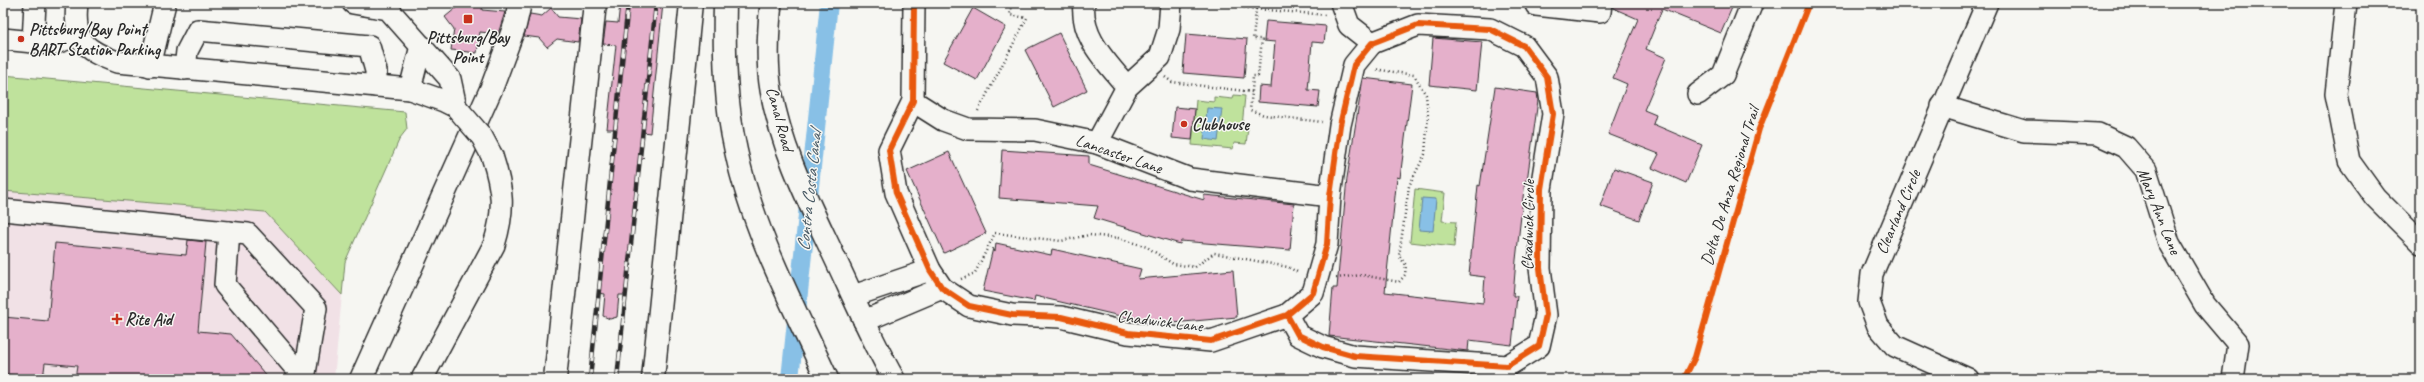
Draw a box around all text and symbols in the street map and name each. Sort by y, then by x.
marker: Pittsburg/Bay Point [462,13,474,25]
place label: Pittsburg/Bay Point BART Station Parking [29,19,162,60]
place label: Pittsburg/Bay Point [427,27,511,68]
marker: Pittsburg/Bay Point BART Station Parking [16,34,26,44]
street label: Canal Road [761,85,799,156]
street label: Delta De Anza Regional Trail [1696,101,1765,268]
place label: Clubhouse [1192,114,1251,135]
marker: Clubhouse [1179,119,1189,129]
water label: Contra Costa Canal [792,124,827,252]
street label: Lancaster Lane [1073,129,1166,179]
street label: Clearland Circle [1871,165,1926,257]
street label: Mary Ann Lane [2132,165,2186,259]
street label: Chadwick Circle [1517,178,1539,270]
street label: Chadwick Lane [1116,305,1205,337]
place label: Rite Aid [125,309,175,330]
marker: Rite Aid [112,314,122,324]

